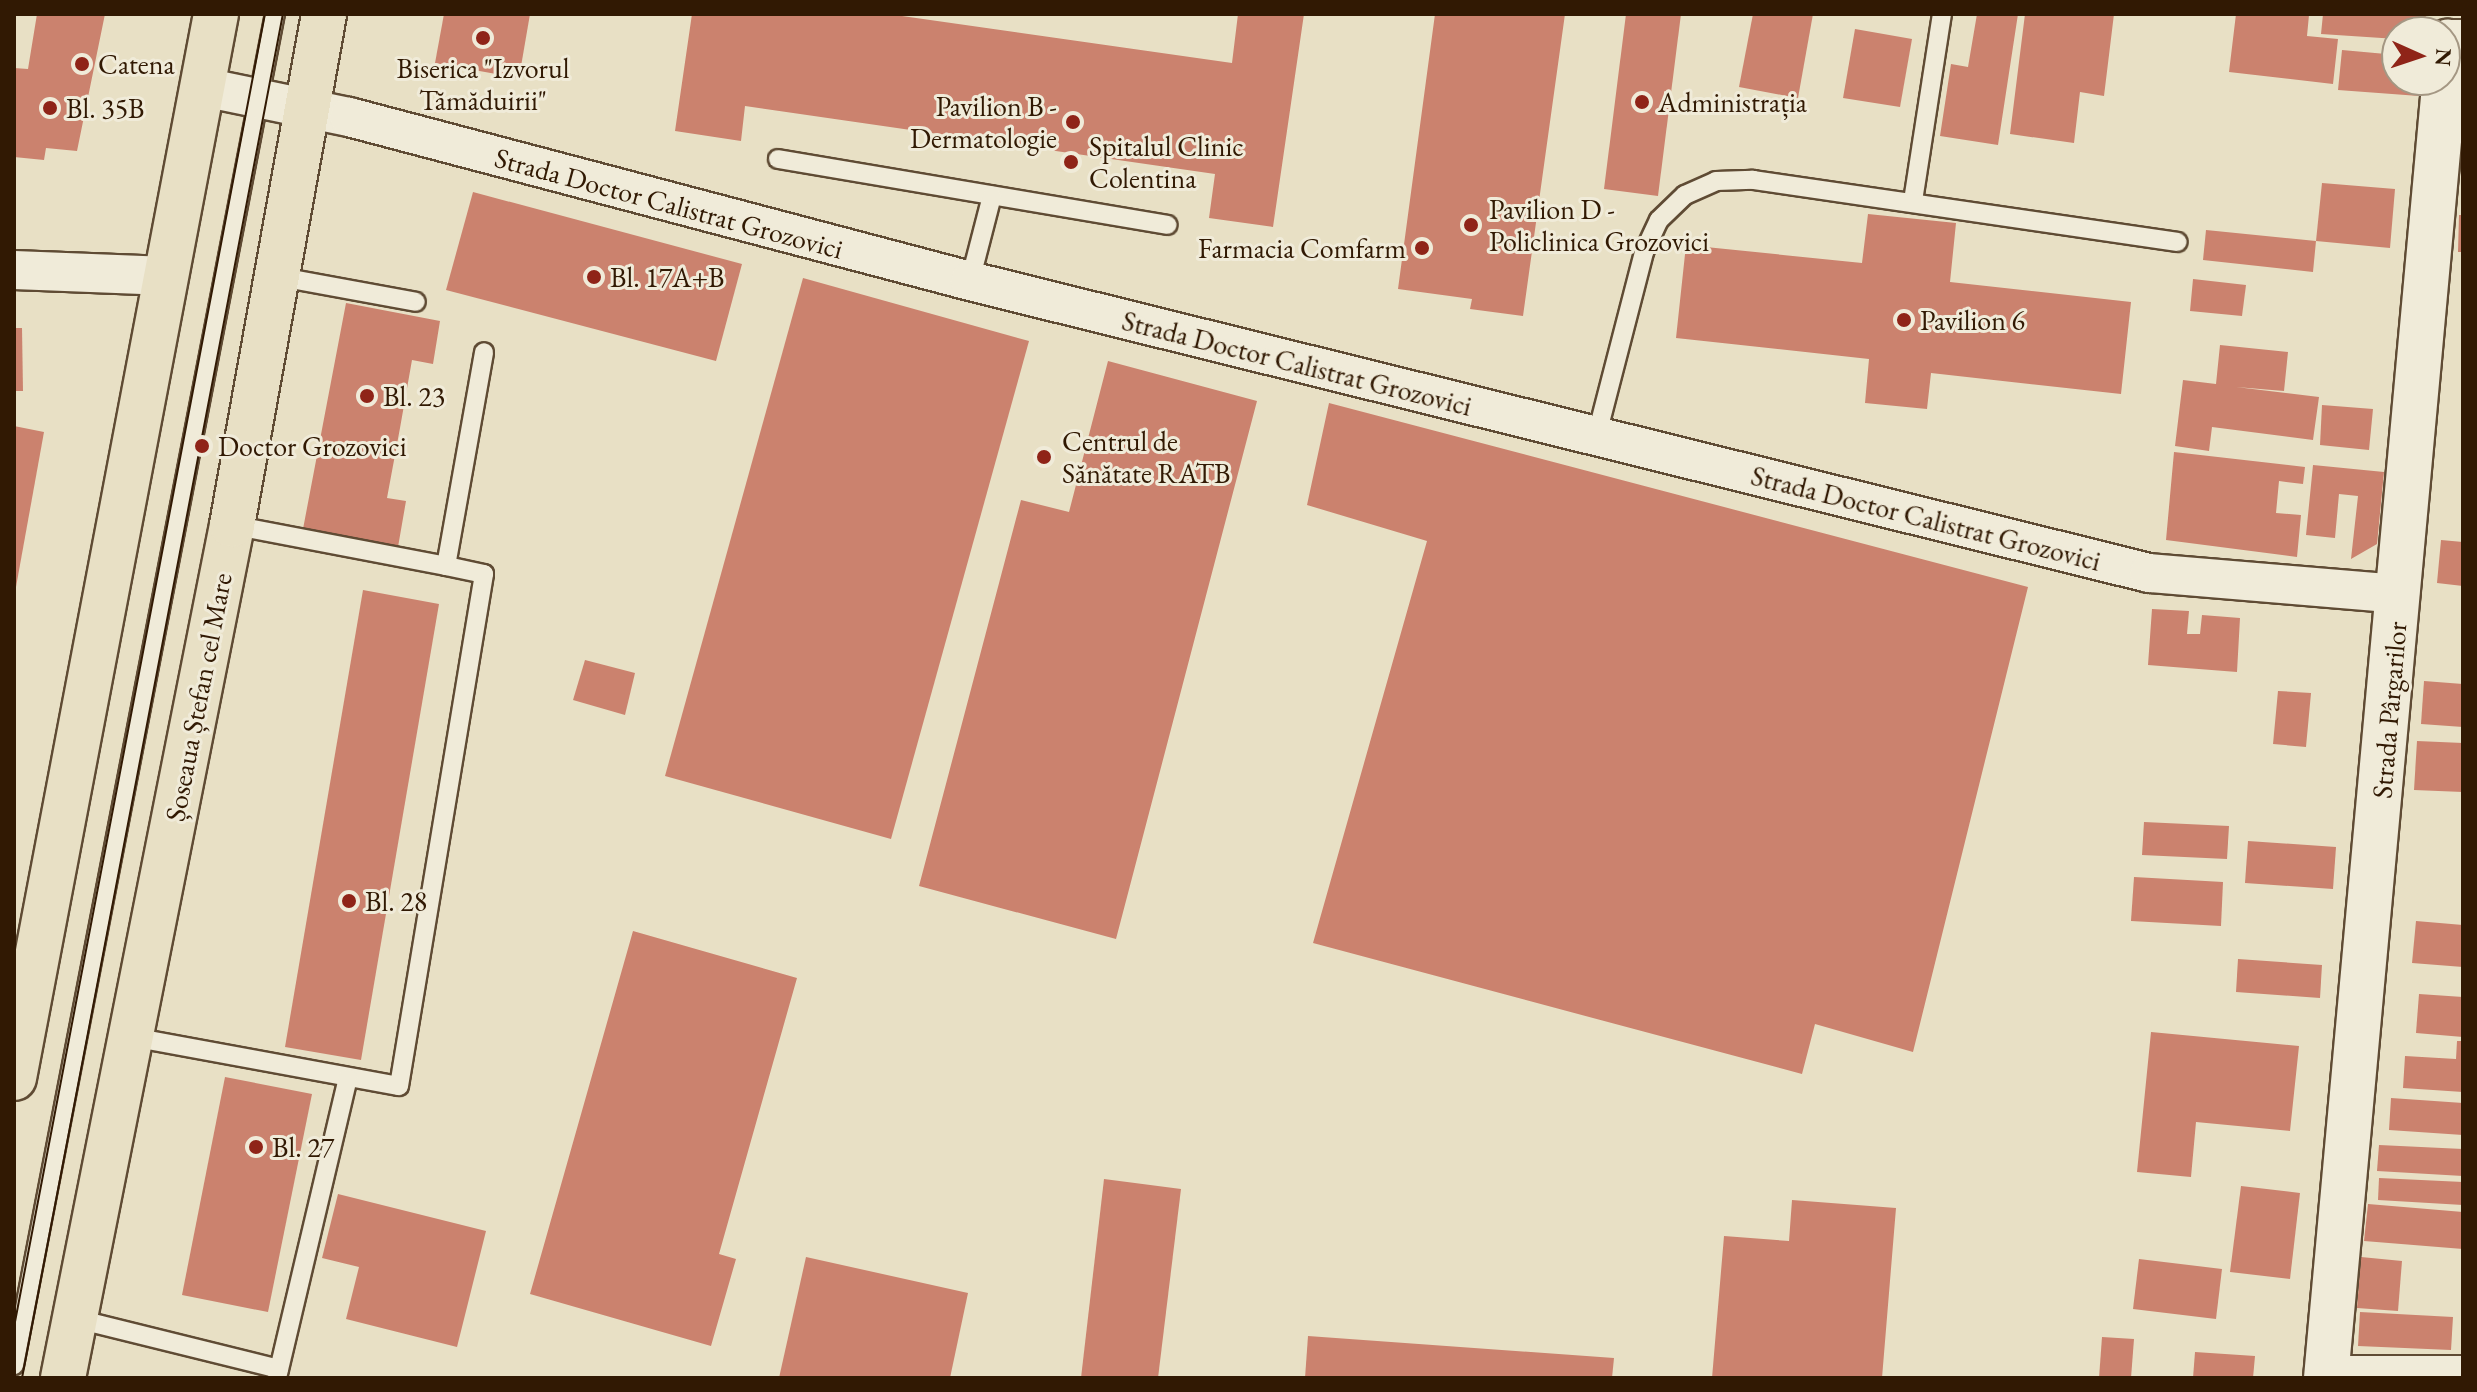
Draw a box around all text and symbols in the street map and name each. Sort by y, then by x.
north arrow [2381,16,2461,96]
marker: Biserica "Izvorul Tămăduirii" [474,29,492,47]
place label: Catena [98,47,175,81]
text: N [2429,48,2458,67]
place label: Biserica "Izvorul Tămăduirii" [397,51,569,117]
marker: Catena [73,55,91,73]
place label: Administrația [1658,85,1807,119]
place label: Pavilion B - Dermatologie [910,89,1057,155]
place label: Bl. 35B [66,91,145,125]
marker: Administrația [1633,93,1651,111]
marker: Bl. 35B [41,99,59,117]
marker: Pavilion B - Dermatologie [1064,113,1082,131]
place label: Spitalul Clinic Colentina [1089,129,1244,195]
street label: Strada Doctor Calistrat Grozovici [491,140,847,266]
marker: Spitalul Clinic Colentina [1060,151,1082,173]
place label: Pavilion D - Policlinica Grozovici [1489,192,1709,258]
marker: Pavilion D - Policlinica Grozovici [1460,214,1482,236]
place label: Farmacia Comfarm [1198,231,1406,265]
marker: Farmacia Comfarm [1413,239,1431,257]
place label: Bl. 17A+B [610,260,724,294]
marker: Bl. 17A+B [585,268,603,286]
street label: Strada Doctor Calistrat Grozovici [1119,303,1475,423]
place label: Pavilion 6 [1920,303,2025,337]
marker: Pavilion 6 [1895,311,1913,329]
place label: Bl. 23 [383,379,445,413]
marker: Bl. 23 [358,387,376,405]
place label: Centrul de Sănătate RATB [1062,424,1230,490]
place label: Doctor Grozovici [218,429,407,463]
marker: Doctor Grozovici [193,437,211,455]
marker: Centrul de Sănătate RATB [1033,446,1055,468]
street label: Strada Doctor Calistrat Grozovici [1748,458,2104,578]
street label: Șoseaua Ștefan cel Mare [157,570,239,824]
street label: Strada Pârgarilor [2365,620,2413,800]
place label: Bl. 28 [365,884,427,918]
marker: Bl. 28 [340,892,358,910]
place label: Bl. 27 [272,1130,334,1164]
marker: Bl. 27 [247,1138,265,1156]

